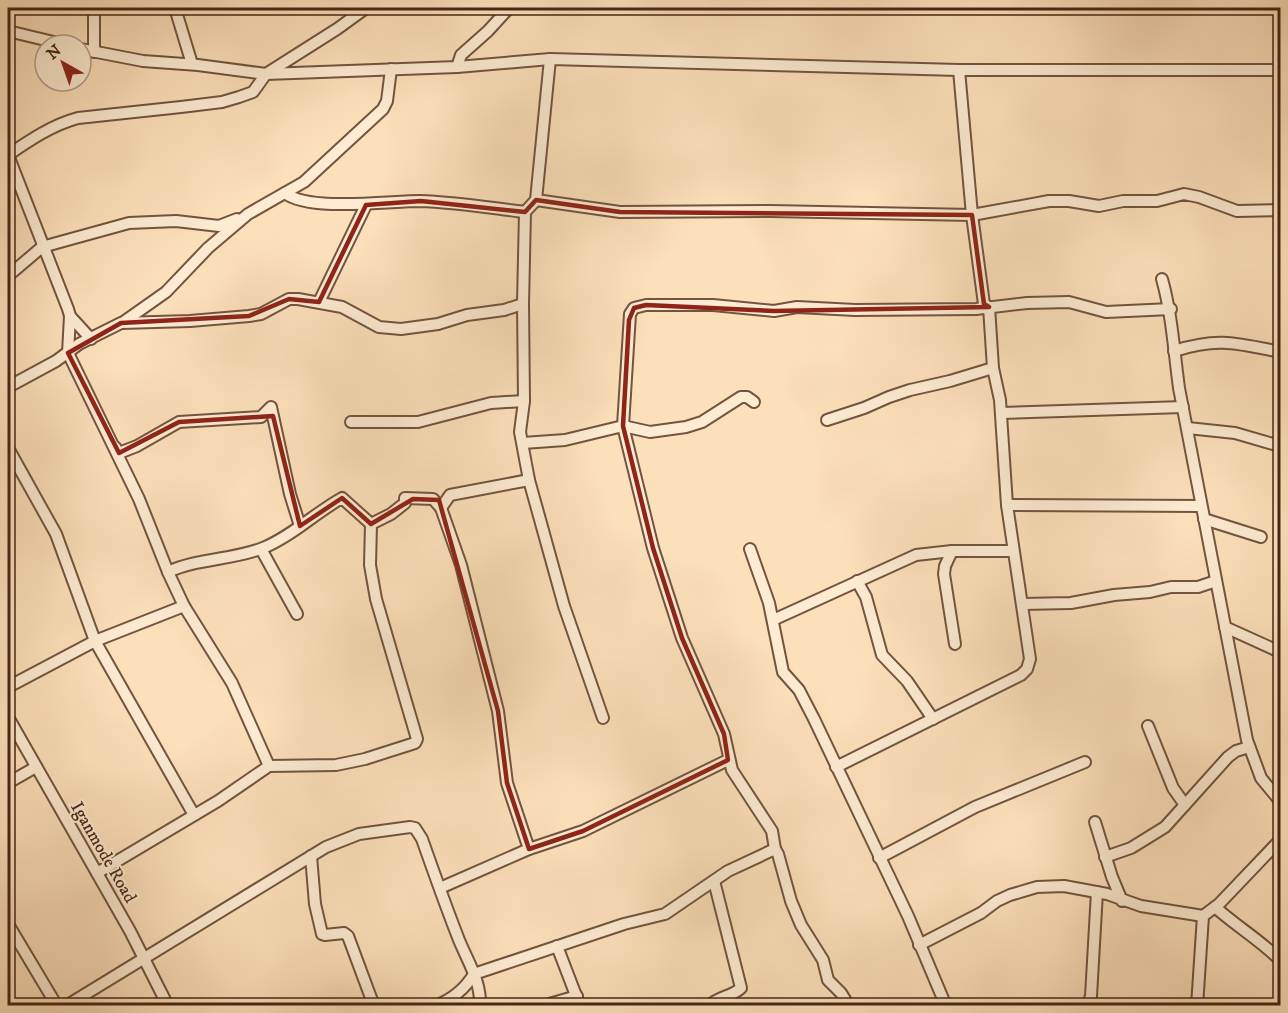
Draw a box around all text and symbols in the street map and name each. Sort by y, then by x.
north arrow [33,33,93,93]
text: N [43,40,65,64]
street label: Iganmode Road [65,798,141,907]

